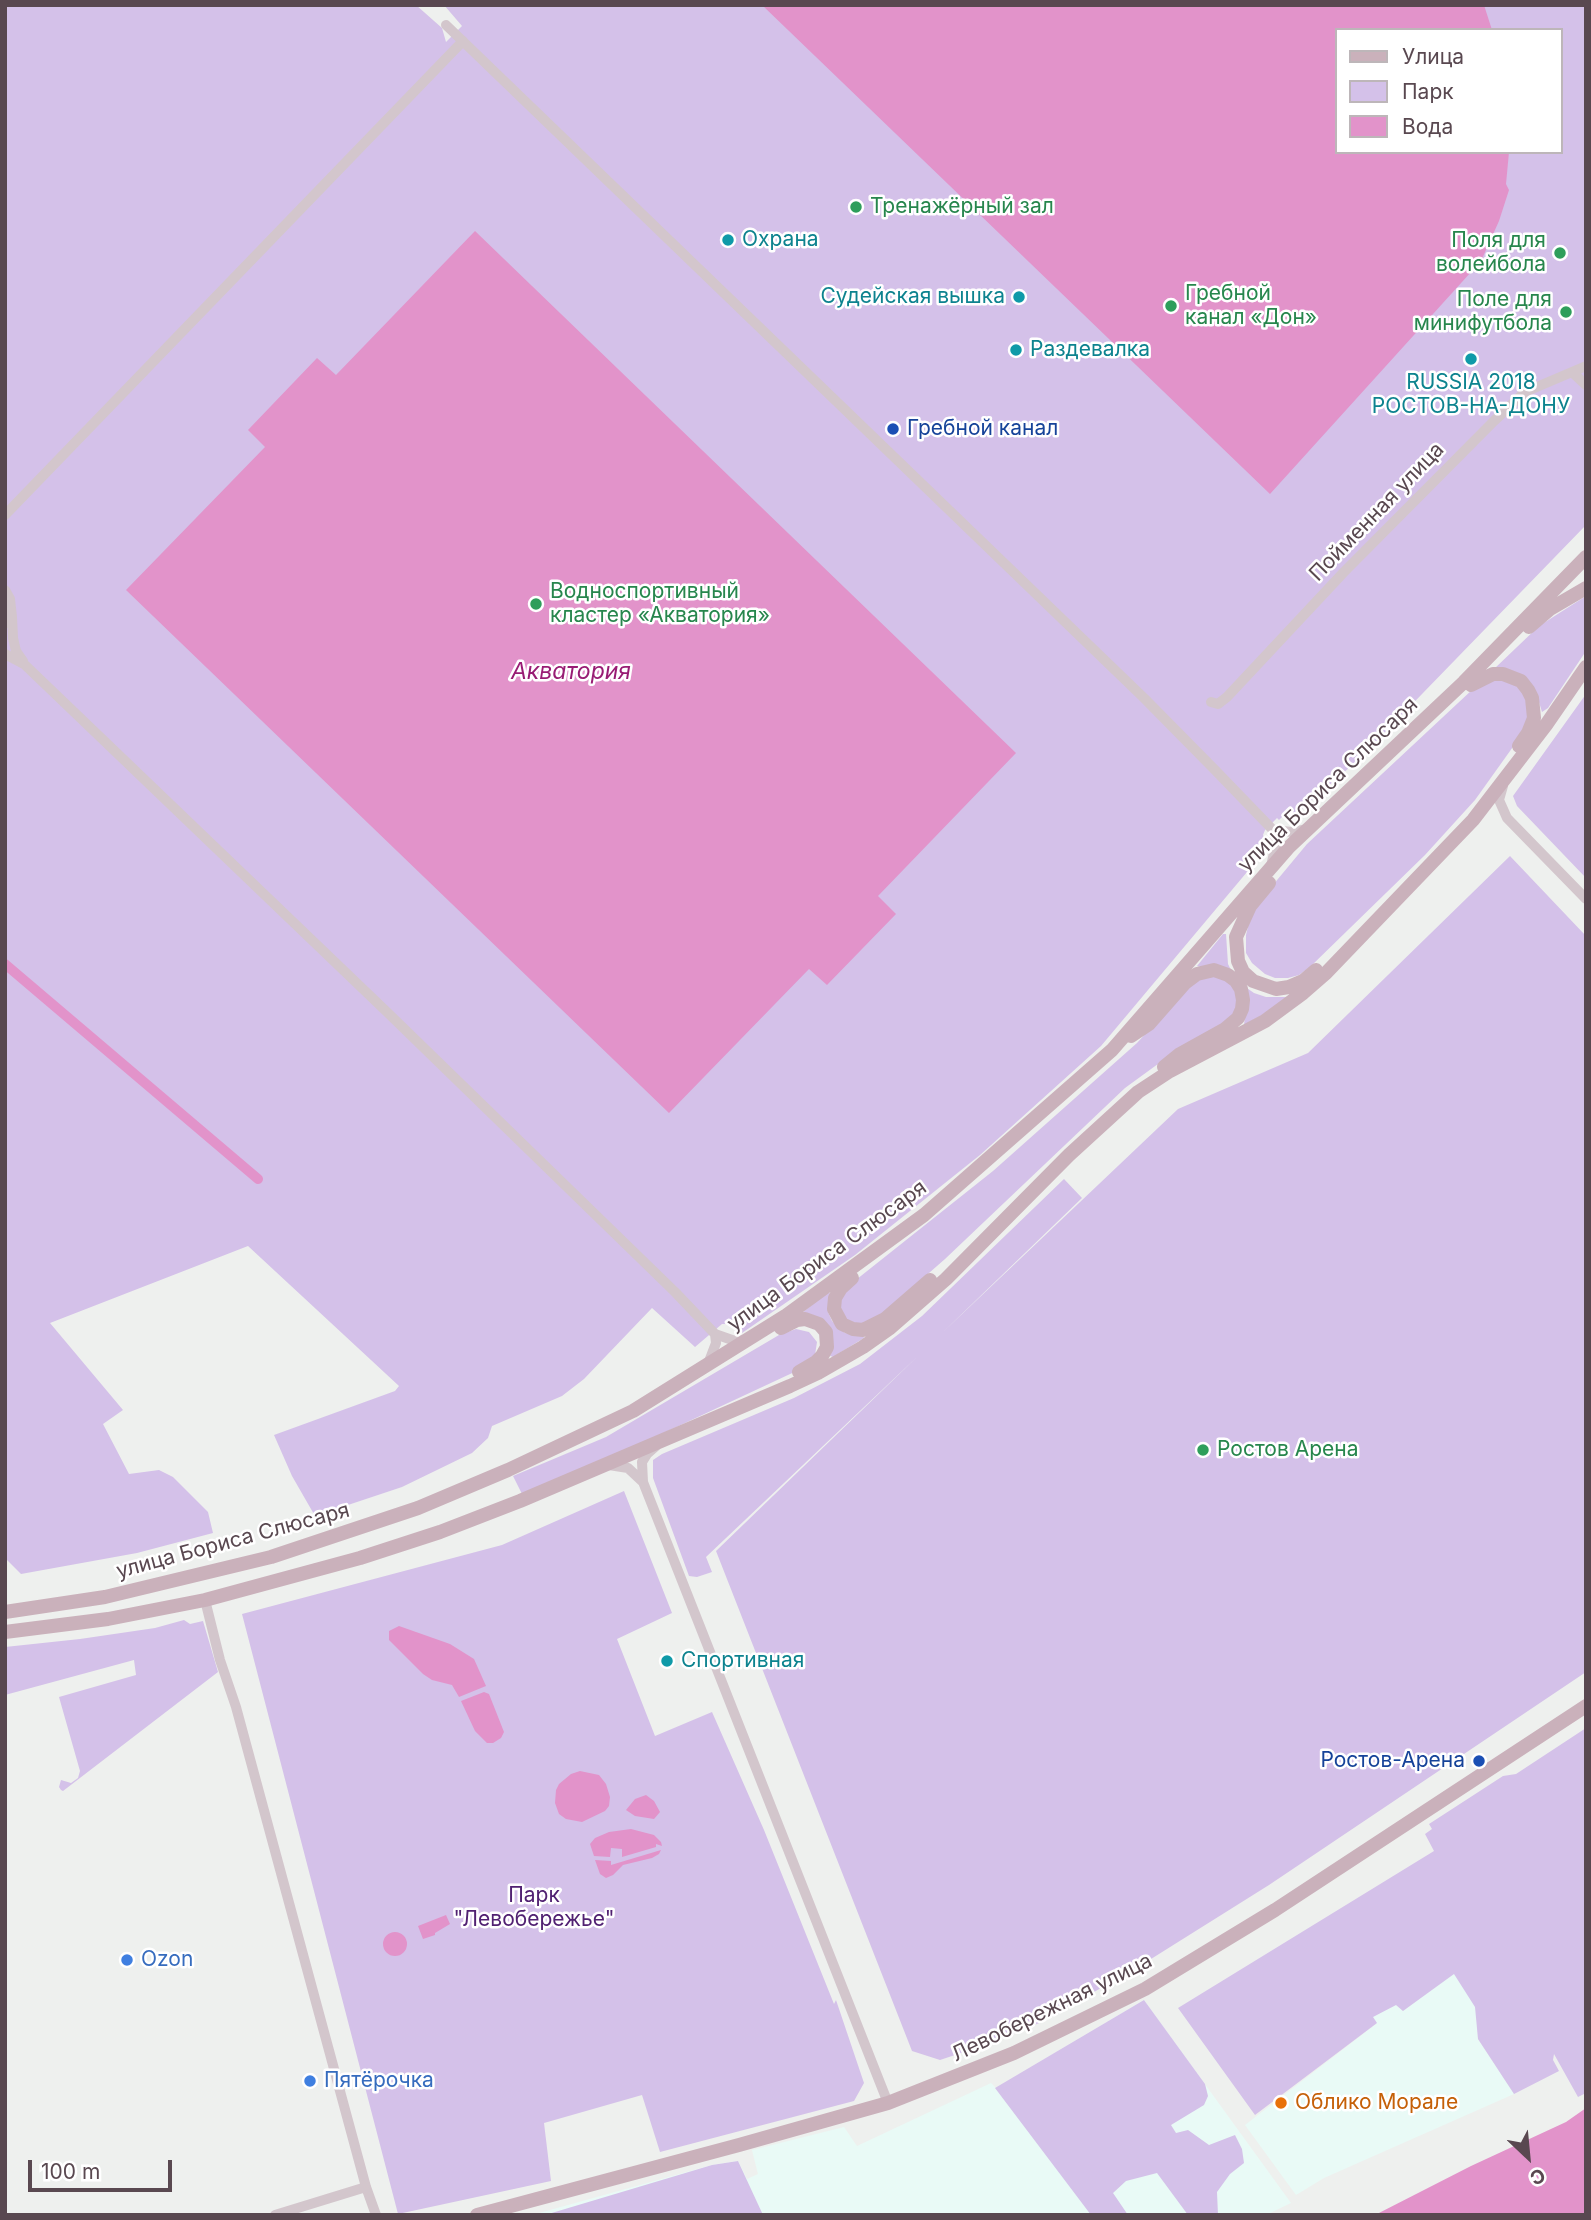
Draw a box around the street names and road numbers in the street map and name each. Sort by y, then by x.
street label: Пойменная улица [1304,437,1450,587]
street label: улица Бориса Слюсаря [1233,692,1423,878]
street label: улица Бориса Слюсаря [722,1175,932,1337]
street label: улица Бориса Слюсаря [114,1498,352,1584]
street label: Левобережная улица [948,1948,1156,2068]

